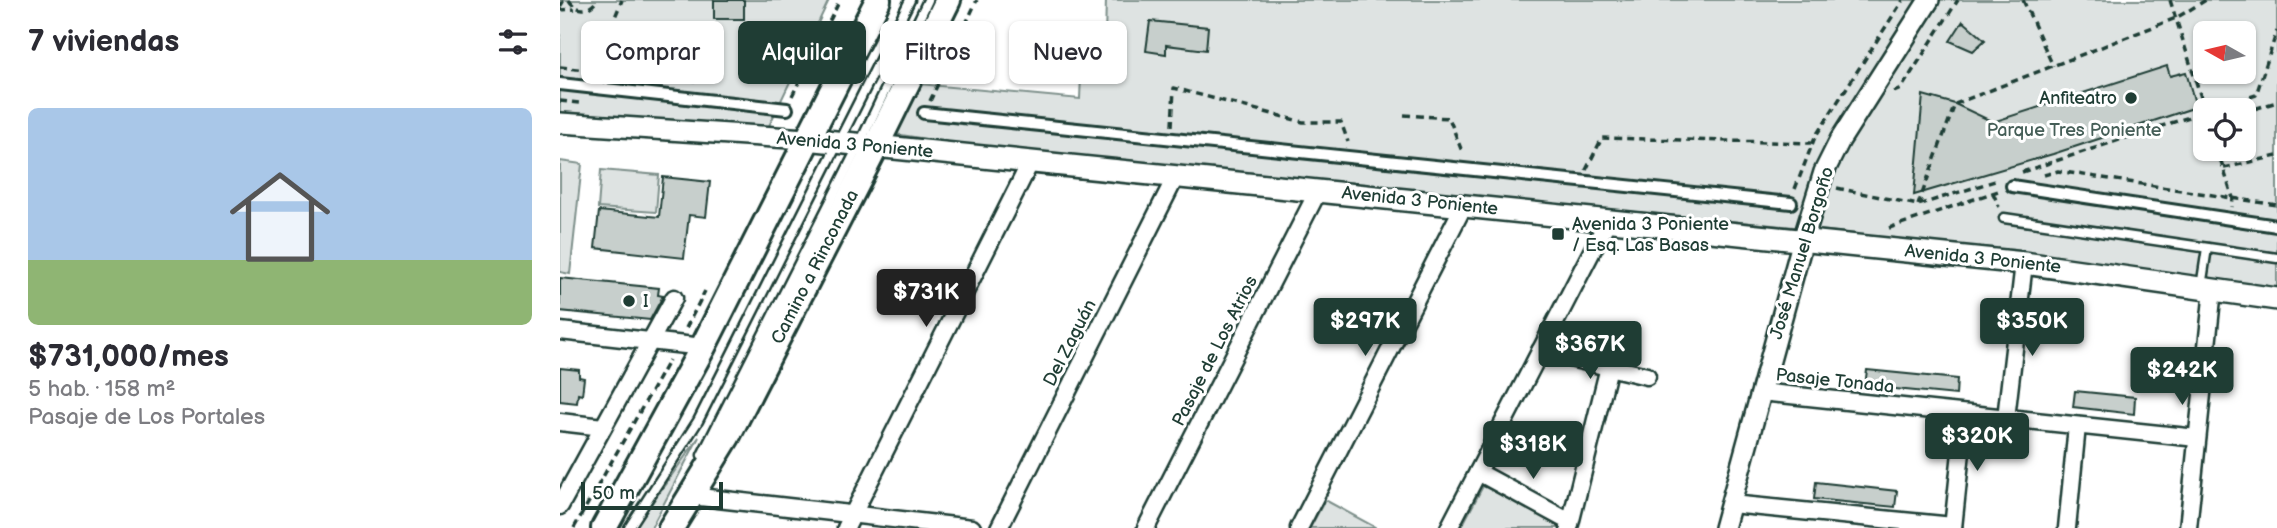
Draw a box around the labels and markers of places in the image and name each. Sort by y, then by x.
place label: Anfiteatro [2039,88,2117,109]
marker: Anfiteatro [2123,90,2139,106]
place label: Avenida 3 Poniente / Esq. Las Basas [1572,214,1729,256]
marker: Avenida 3 Poniente / Esq. Las Basas [1550,226,1566,242]
pin: $731K [877,270,975,329]
place label: I [643,291,649,312]
marker: I [621,293,637,309]
pin: $297K [1316,298,1414,358]
pin: $350K [1983,298,2081,358]
pin: $367K [1541,322,1639,381]
pin: $242K [2133,348,2231,407]
pin: $320K [1928,414,2026,473]
pin: $318K [1484,421,1582,481]

